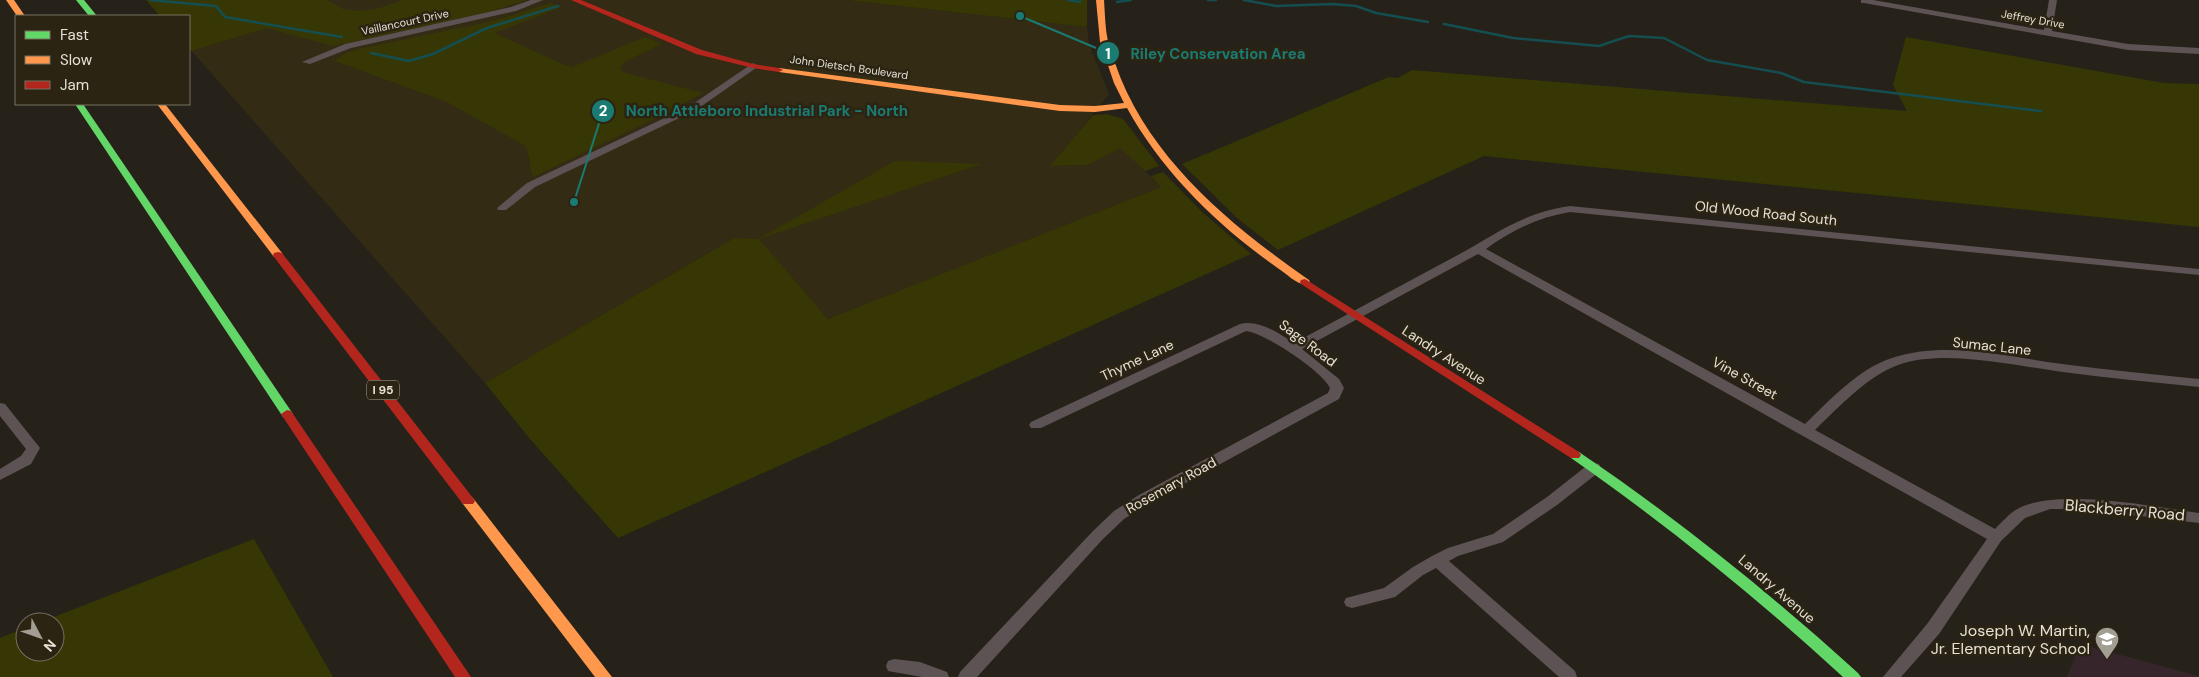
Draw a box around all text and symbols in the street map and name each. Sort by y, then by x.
street label: Vaillancourt Drive [360,6,450,38]
street label: Jeffrey Drive [2000,7,2066,31]
legend [15,15,190,105]
text: Fast [60,25,89,45]
callout: Riley Conservation Area [1096,38,1316,68]
text: 1 [1105,44,1111,64]
text: Riley Conservation Area [1130,44,1306,64]
text: Slow [60,50,93,70]
street label: John Dietsch Boulevard [789,52,909,82]
text: Jam [60,75,89,95]
callout: North Attleboro Industrial Park - North [591,96,918,126]
text: 2 [599,101,608,121]
text: North Attleboro Industrial Park - North [626,101,908,121]
street label: Old Wood Road South [1694,197,1838,229]
street label: Sage Road [1276,315,1340,371]
street label: Landry Avenue [1399,321,1489,389]
street label: Sumac Lane [1952,333,2032,359]
street label: Thyme Lane [1098,335,1176,385]
street label: Vine Street [1709,353,1781,403]
road number: I 95 [367,380,399,400]
street label: Rosemary Road [1123,453,1219,517]
street label: Blackberry Road [2064,494,2186,526]
street label: Landry Avenue [1735,551,1819,627]
north arrow [15,612,65,662]
place label: Joseph W. Martin, Jr. Elementary School [1931,620,2090,659]
school or university icon: Joseph W. Martin, Jr. Elementary School [2094,626,2120,660]
text: N [40,636,60,655]

